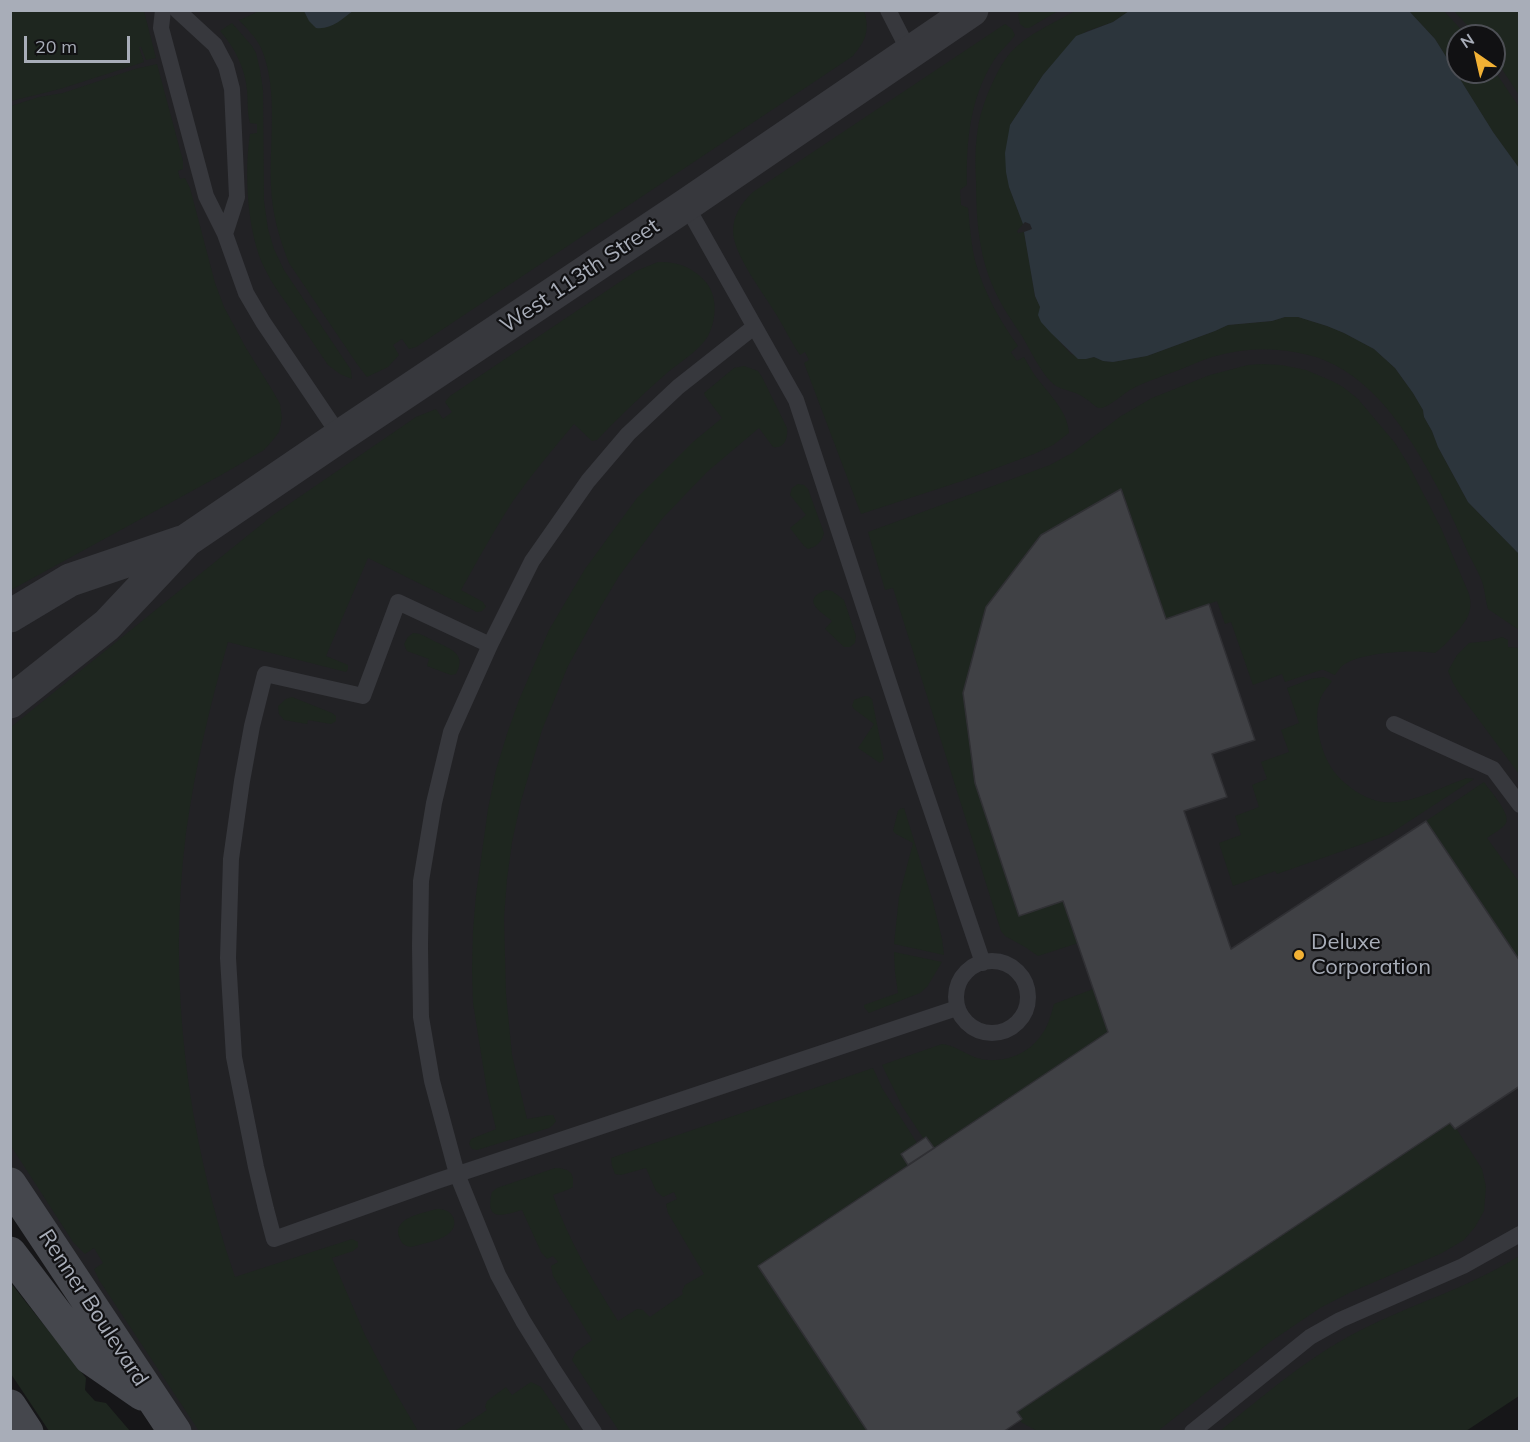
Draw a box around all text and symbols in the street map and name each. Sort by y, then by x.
scale bar [27,24,134,62]
north arrow [1446,24,1506,84]
text: N [1456,29,1478,52]
text: 20 m [35,35,77,58]
street label: West 113th Street [495,213,665,339]
place label: Deluxe Corporation [1311,929,1431,980]
marker: Deluxe Corporation [1292,948,1306,962]
street label: Renner Boulevard [33,1225,153,1391]

